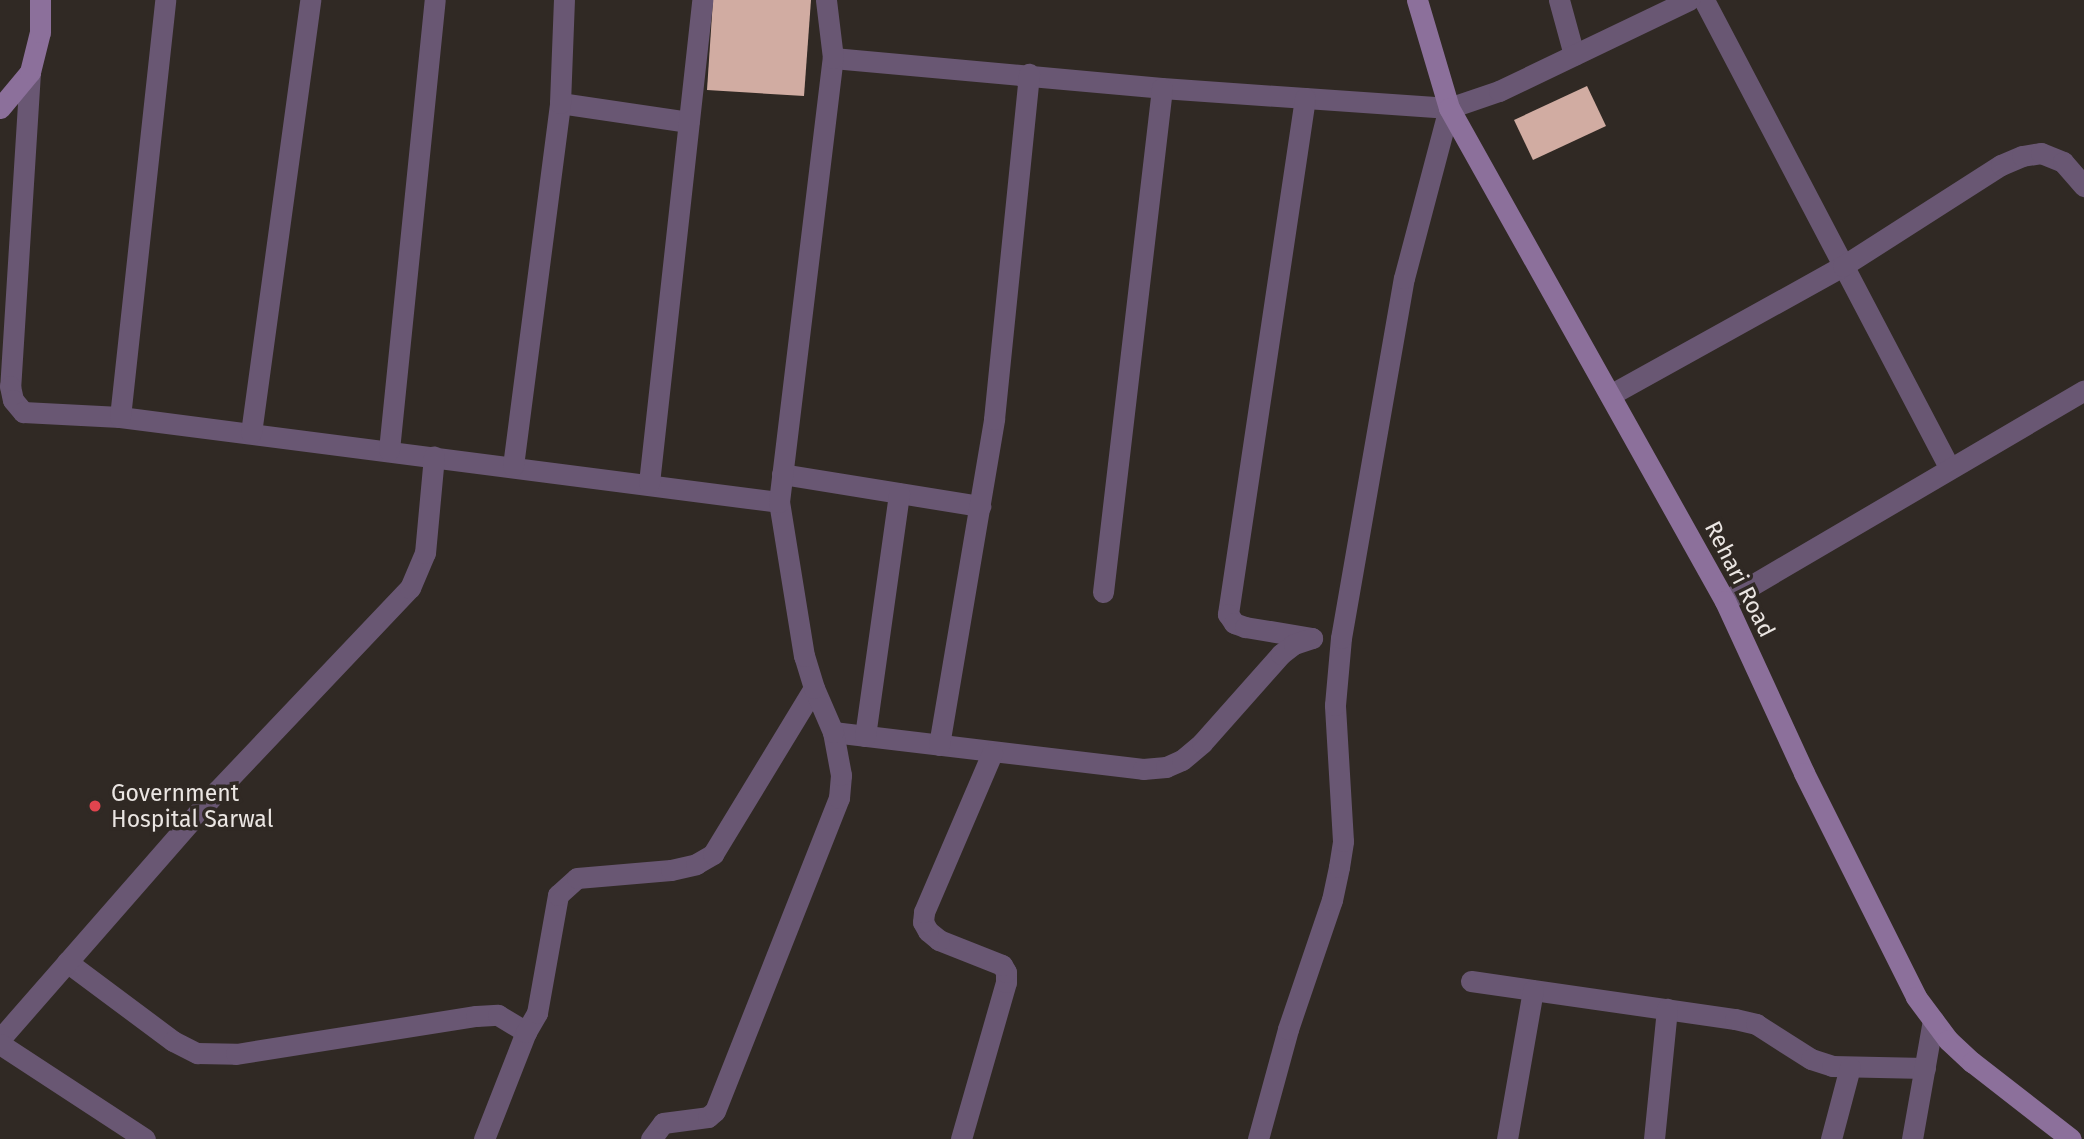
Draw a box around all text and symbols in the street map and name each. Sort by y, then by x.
street label: Rehari Road [1699,516,1781,642]
place label: Government Hospital Sarwal [111,779,273,833]
marker: Government Hospital Sarwal [85,796,105,816]

